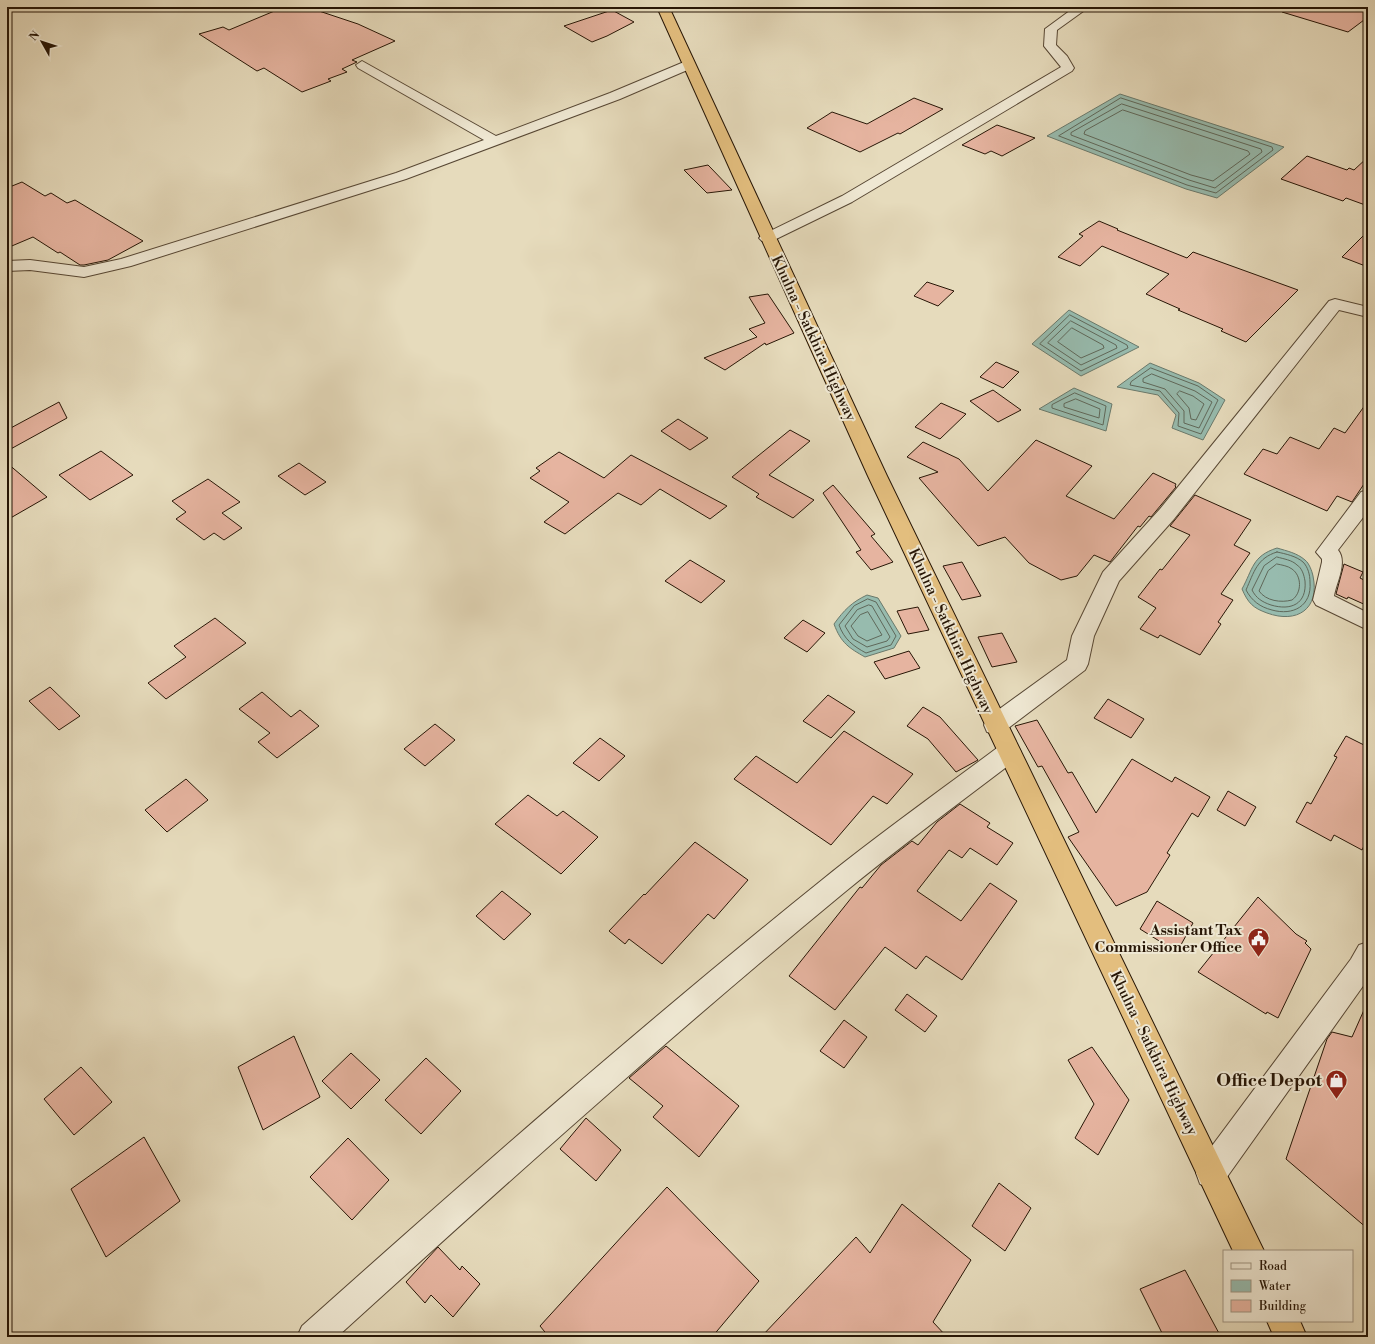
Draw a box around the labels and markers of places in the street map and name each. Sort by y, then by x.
place label: Assistant Tax Commissioner Office [1095,921,1242,957]
public building icon: Assistant Tax Commissioner Office [1245,926,1271,959]
shop icon: Office Depot [1324,1067,1350,1100]
place label: Office Depot [1216,1069,1323,1092]

